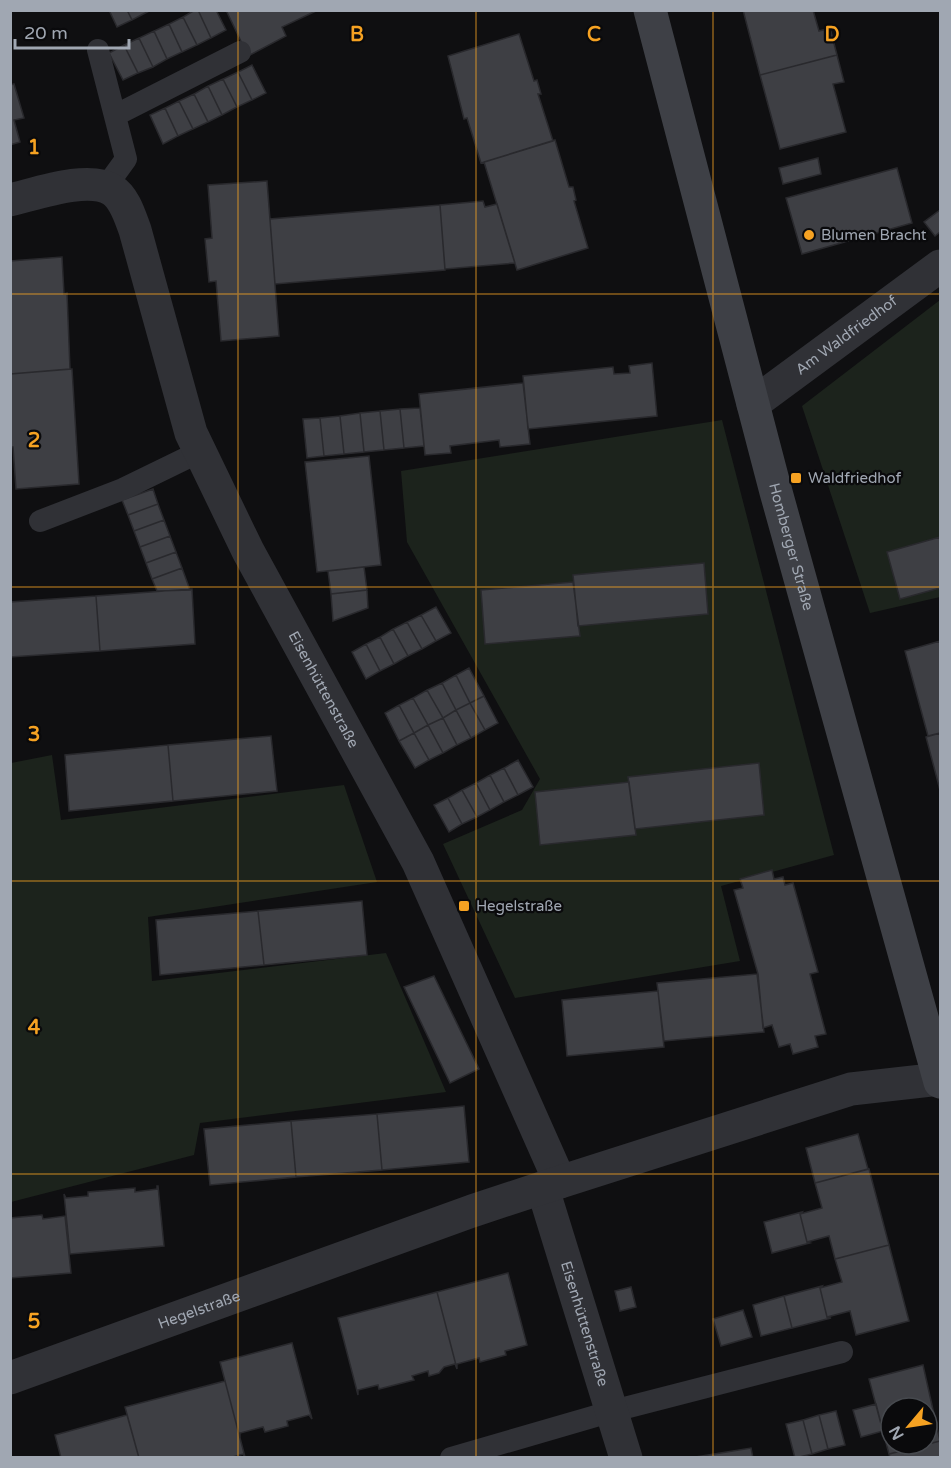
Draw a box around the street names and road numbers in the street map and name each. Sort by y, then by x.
street label: Am Waldfriedhof [792,291,901,379]
street label: Homberger Straße [765,481,818,613]
street label: Eisenhüttenstraße [285,628,363,751]
street label: Eisenhüttenstraße [557,1259,612,1389]
street label: Hegelstraße [156,1287,243,1333]

